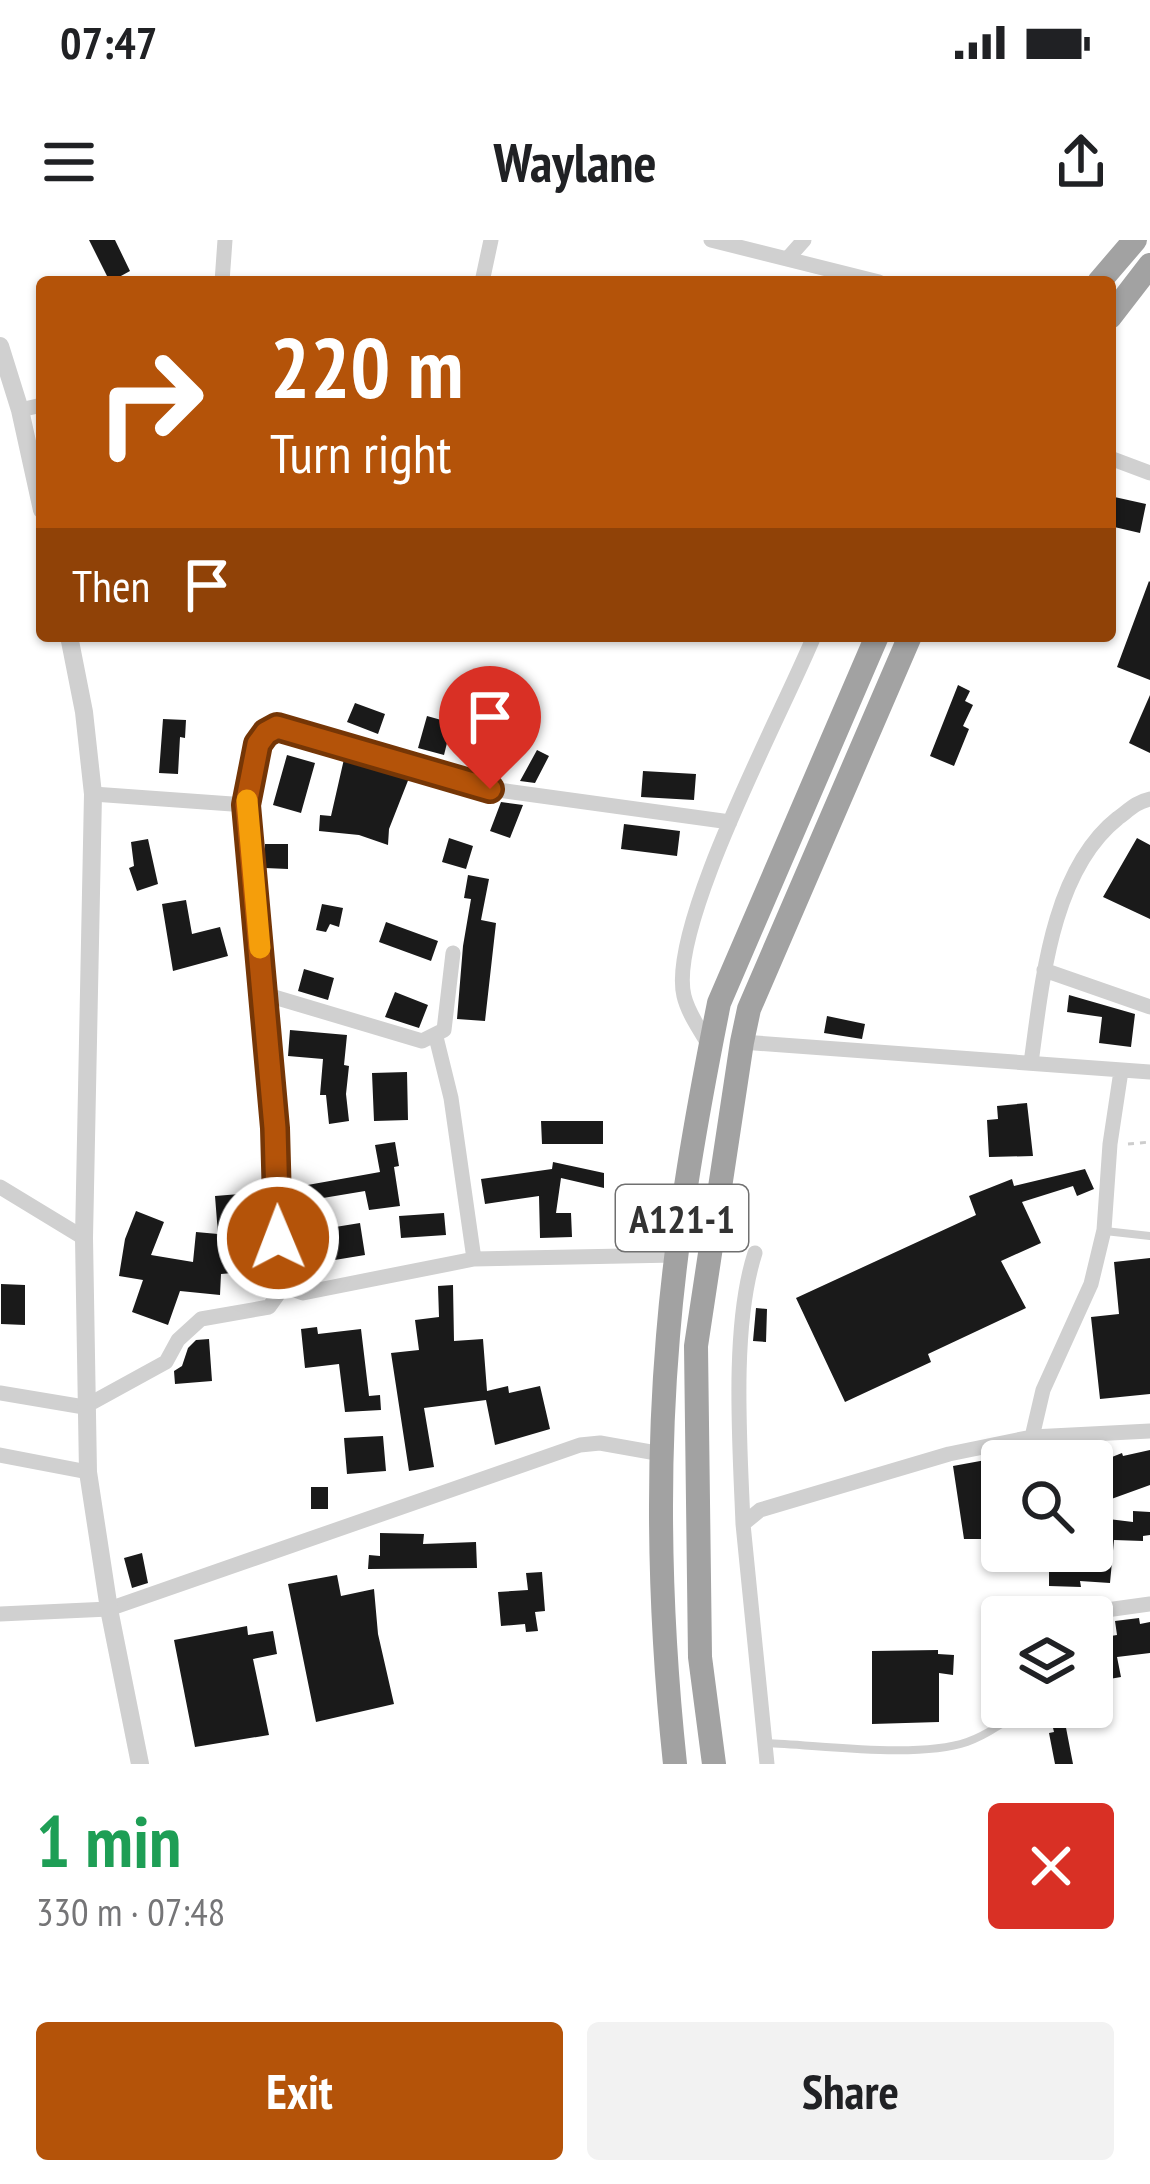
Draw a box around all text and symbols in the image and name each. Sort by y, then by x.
text: 07:47 [60,13,157,71]
text: Waylane [493,127,657,197]
icon: menu [36,129,102,195]
icon: share [1048,129,1114,195]
text: 220 m [270,312,463,421]
icon: right [72,324,228,480]
text: Turn right [270,418,451,488]
icon: arrive [174,552,240,618]
text: Then [72,556,150,614]
pin [439,666,541,789]
icon: arrive [457,684,523,750]
position arrow [215,1175,341,1301]
road number: A121-1 [616,1185,748,1251]
map controls [981,1440,1113,1728]
button: search [981,1440,1113,1572]
button: layers [981,1596,1113,1728]
text: 1 min [36,1794,181,1887]
button: close [988,1803,1114,1929]
text: 330 m · 07:48 [36,1886,225,1937]
button: Exit [36,2022,563,2160]
button: Share [587,2022,1114,2160]

